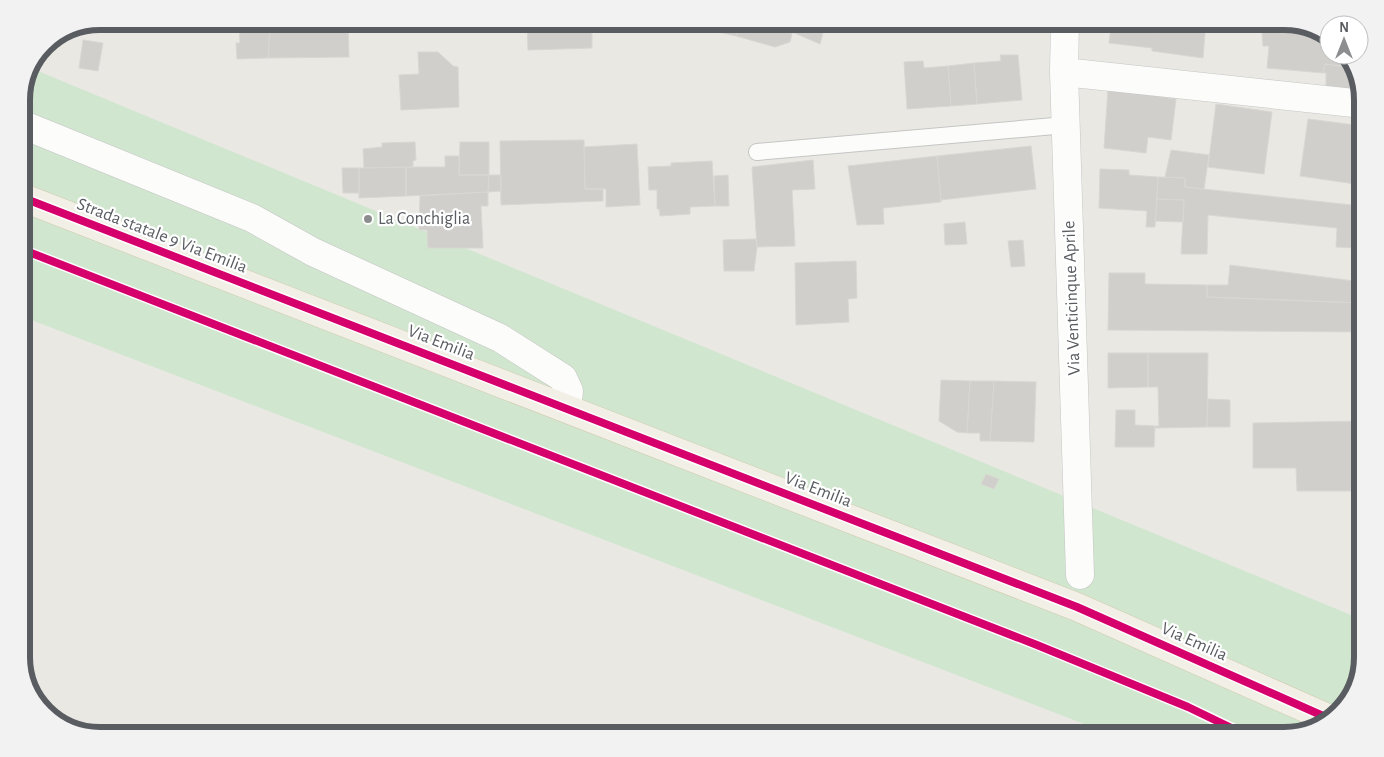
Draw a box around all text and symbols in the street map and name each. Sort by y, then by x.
north arrow [1319,15,1369,65]
text: N [1339,21,1349,35]
street label: Strada statale 9 Via Emilia [74,195,250,277]
place label: La Conchiglia [378,210,470,228]
marker: La Conchiglia [362,213,374,225]
street label: Via Venticinque Aprile [1060,220,1084,376]
street label: Via Emilia [405,322,477,364]
street label: Via Emilia [782,469,854,511]
street label: Via Emilia [1158,620,1230,664]

